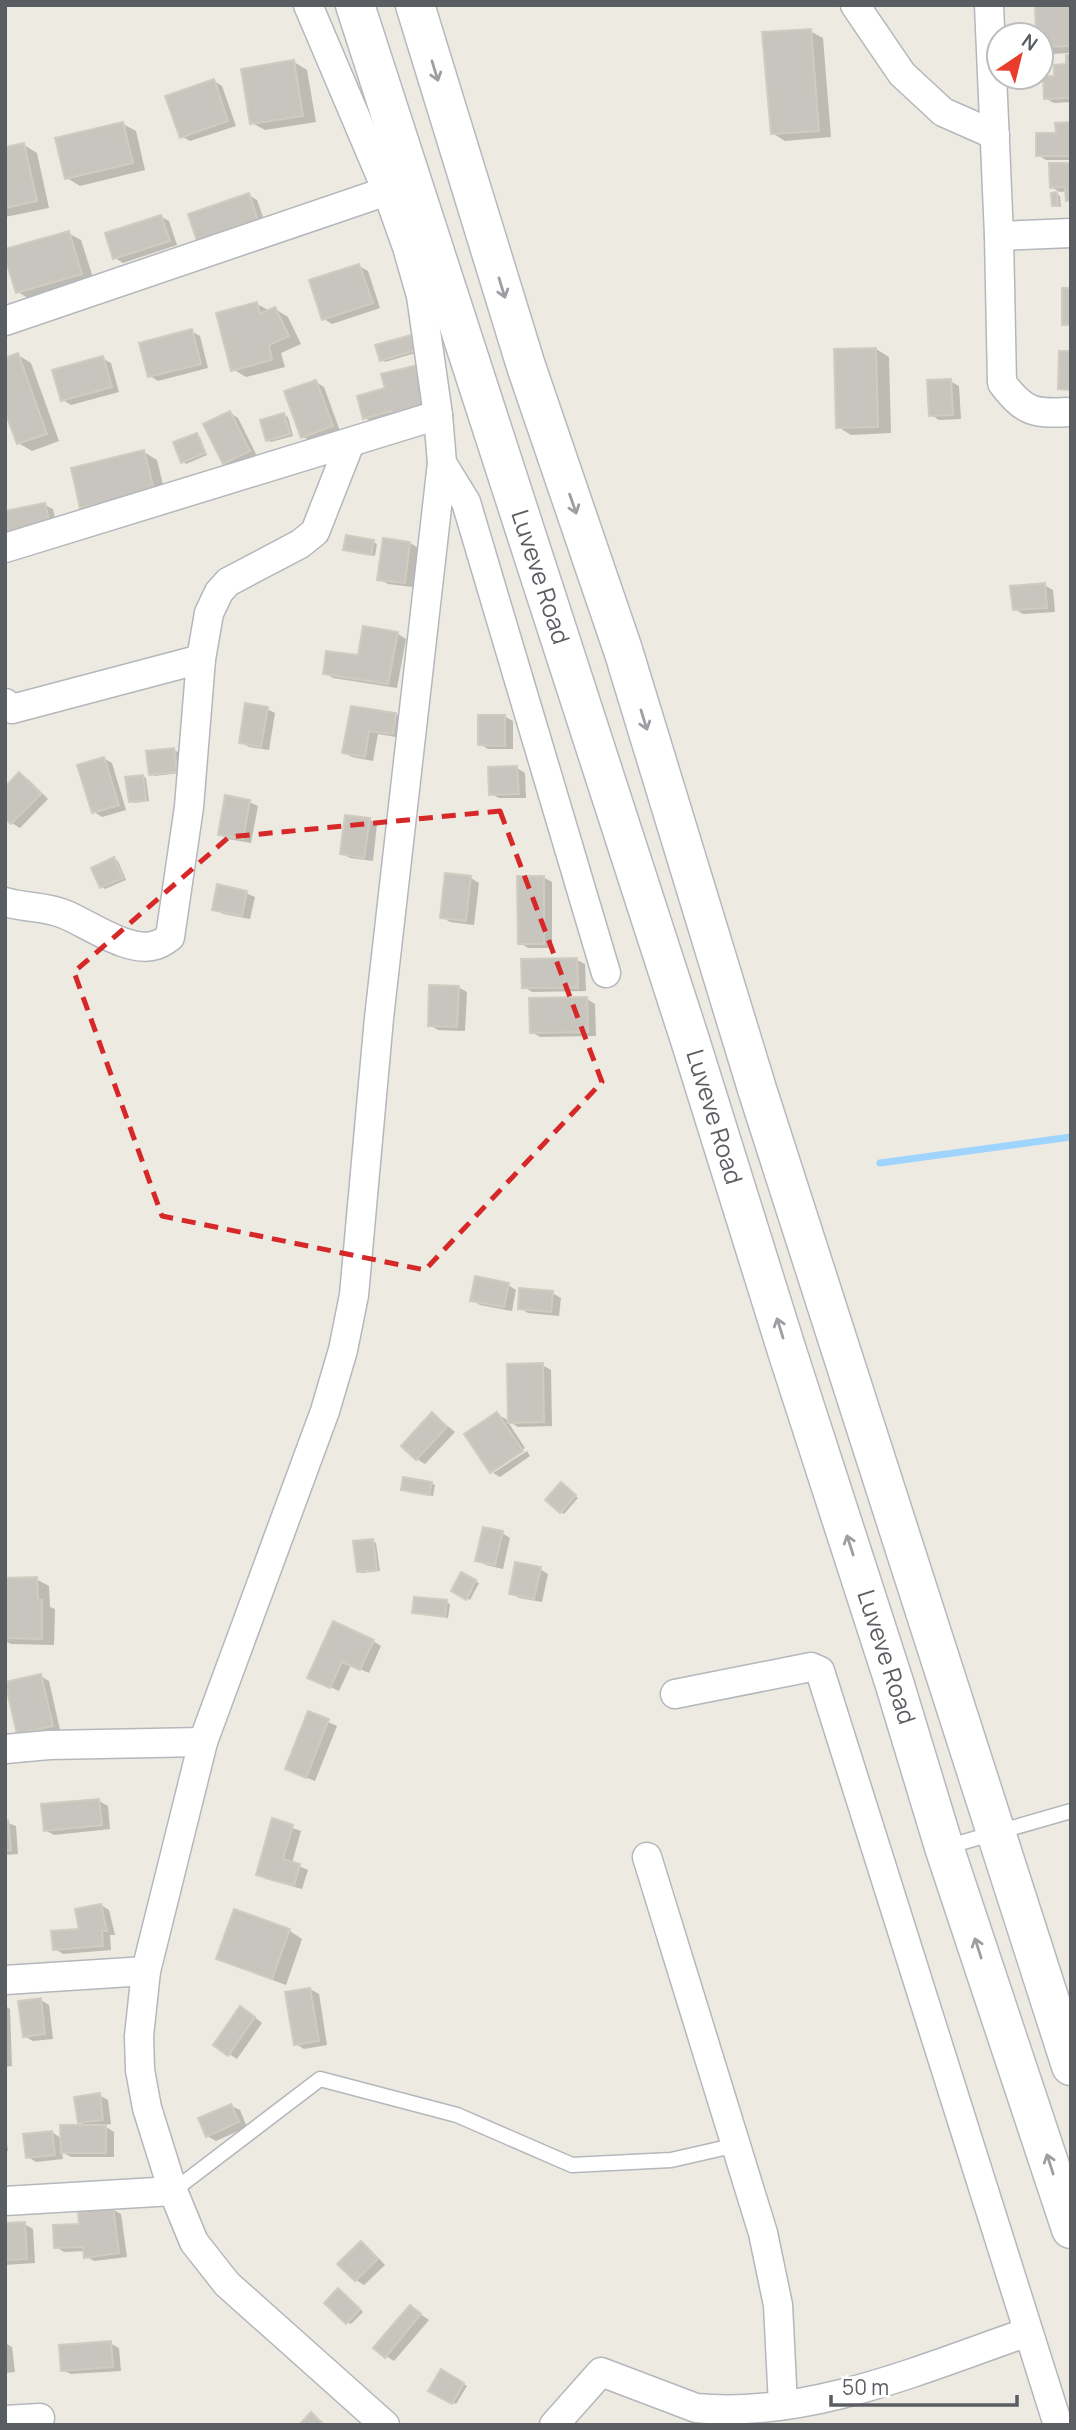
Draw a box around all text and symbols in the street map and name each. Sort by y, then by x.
north arrow [985,21,1055,91]
text: N [1017,28,1043,57]
one-way arrow [430,59,443,81]
one-way arrow [496,277,509,299]
one-way arrow [568,493,580,515]
street label: Luveve Road [504,505,579,648]
one-way arrow [639,709,652,731]
street label: Luveve Road [679,1045,752,1188]
one-way arrow [772,1318,785,1340]
one-way arrow [843,1534,855,1556]
street label: Luveve Road [850,1585,925,1728]
one-way arrow [971,1938,983,1960]
one-way arrow [1043,2154,1055,2176]
scale bar [831,2364,1016,2408]
text: 50 m [842,2373,889,2401]

